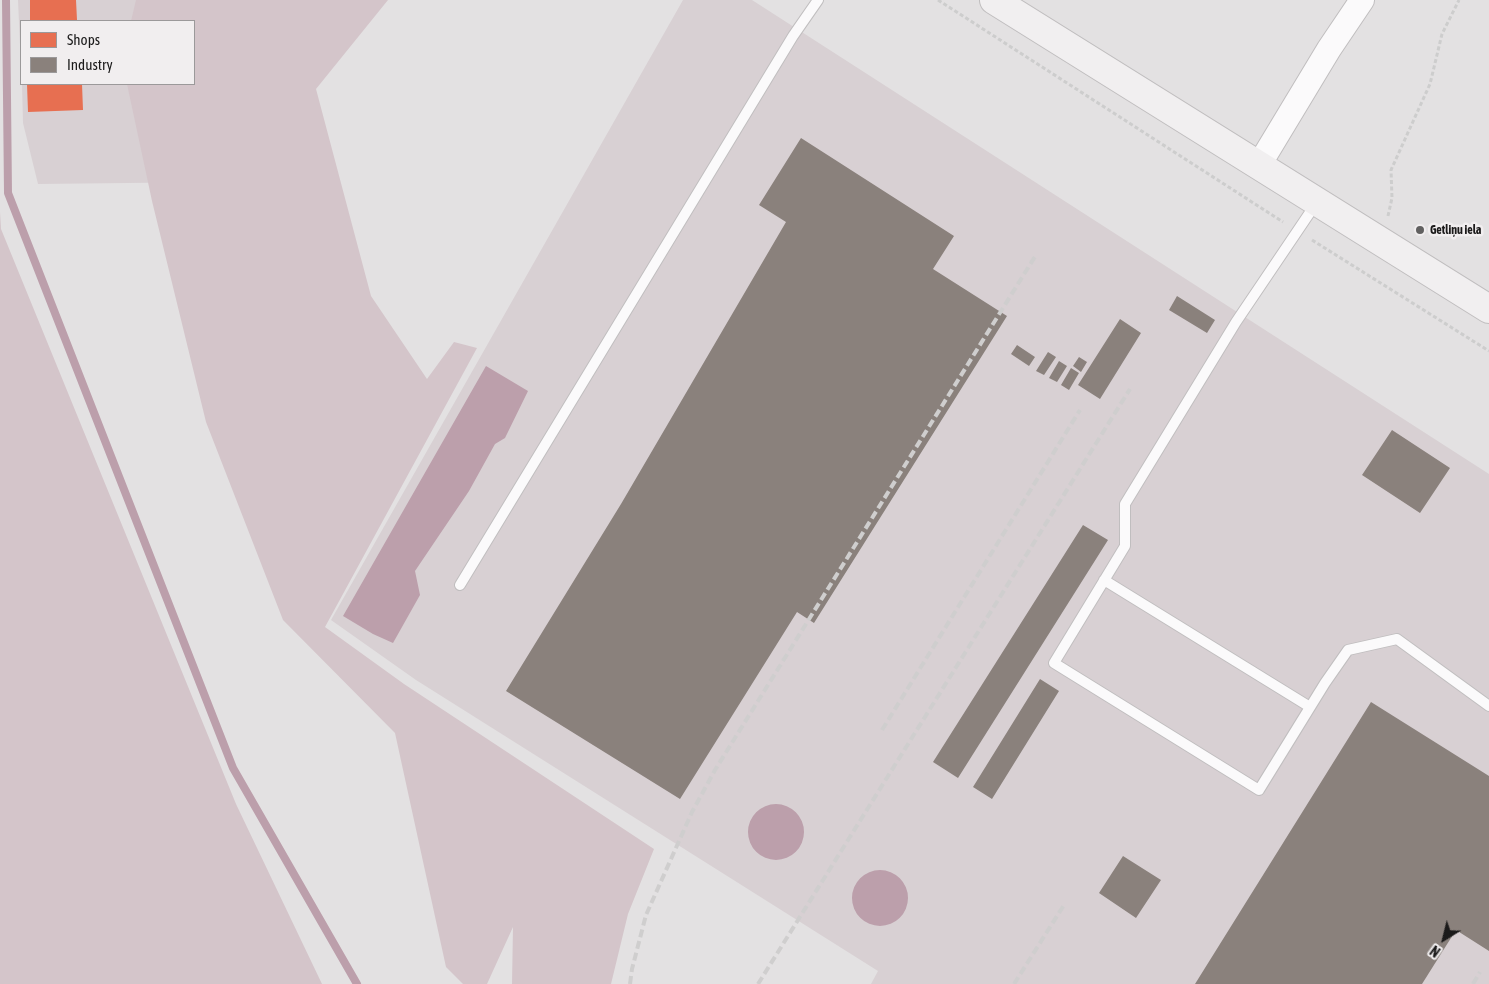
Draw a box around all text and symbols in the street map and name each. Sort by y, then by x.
legend [20,20,195,85]
text: Shops [67,31,100,48]
text: Industry [67,56,113,73]
place label: Getliņu iela [1430,223,1481,237]
marker: Getliņu iela [1414,224,1426,236]
north arrow [1419,914,1469,964]
text: N [1427,942,1443,960]

